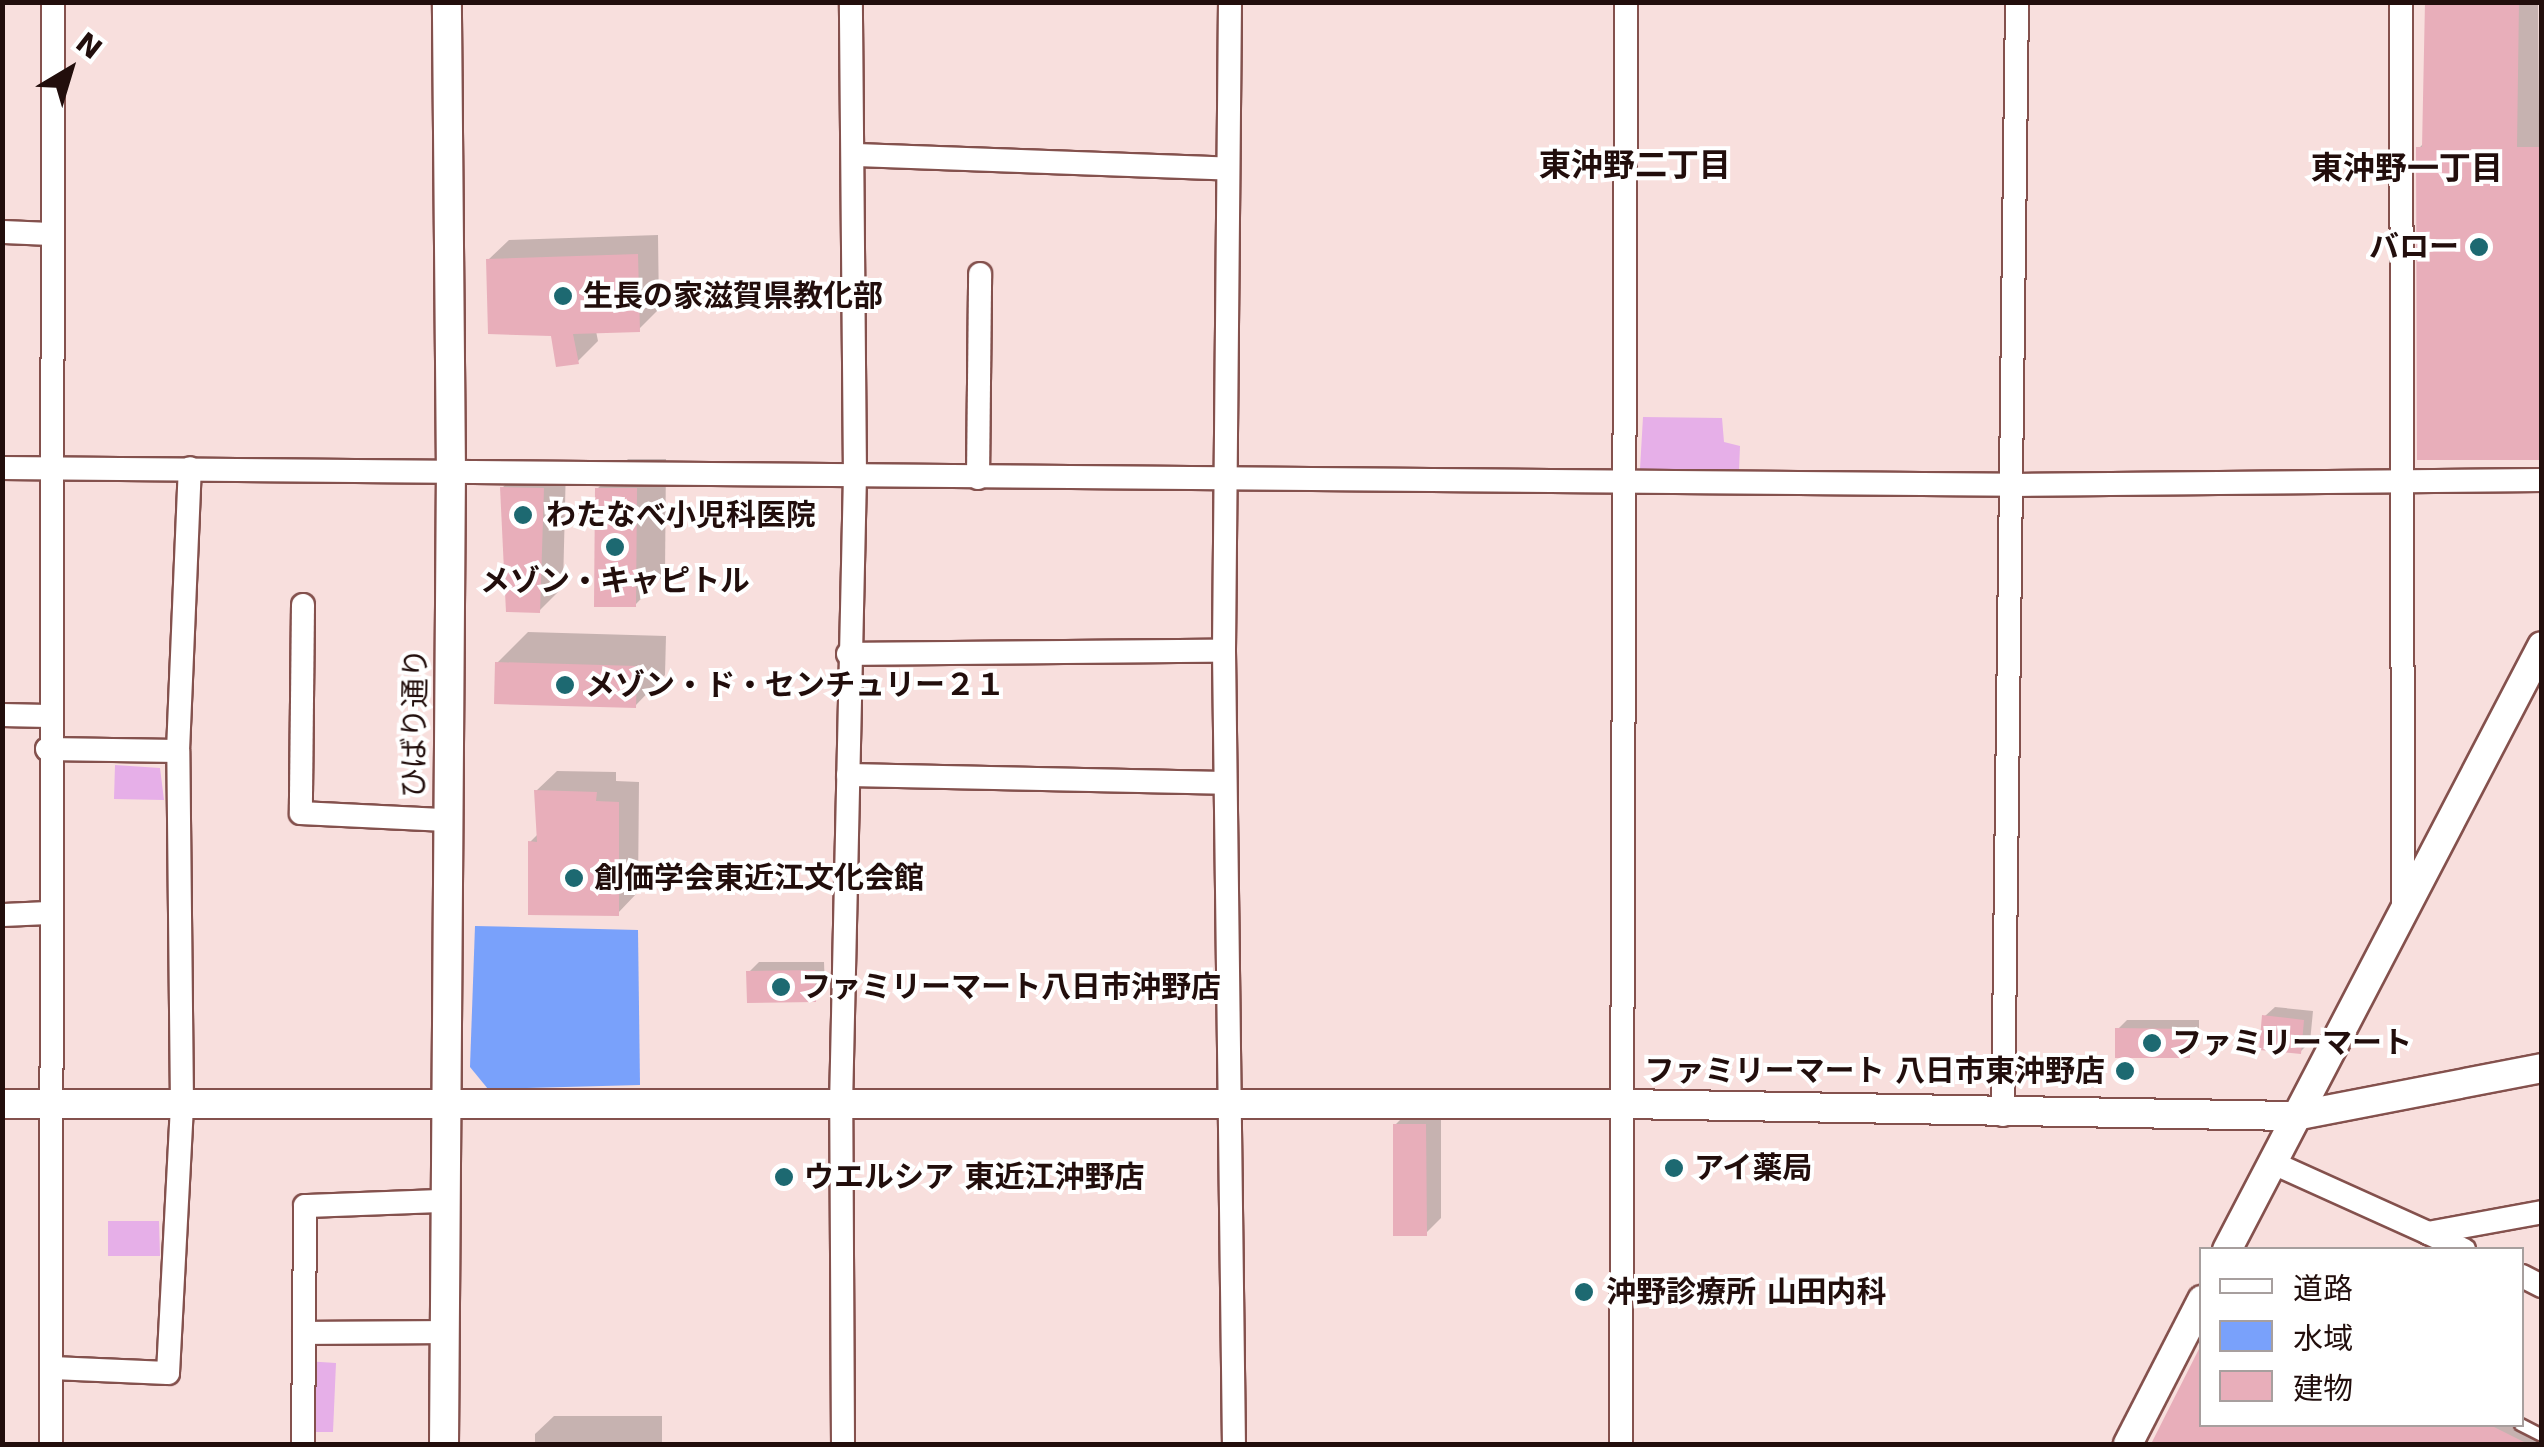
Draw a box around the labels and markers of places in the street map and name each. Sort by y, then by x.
place label: バロー [2369,229,2459,265]
marker: バロー [2468,236,2490,258]
place label: 生長の家滋賀県教化部 [583,278,883,314]
marker: 生長の家滋賀県教化部 [552,285,574,307]
place label: わたなべ小児科医院 [546,497,816,533]
marker: わたなべ小児科医院 [510,502,536,528]
marker: メゾン・キャピトル [604,536,626,558]
place label: メゾン・キャピトル [480,563,750,599]
place label: メゾン・ド・センチュリー２１ [585,667,1005,703]
marker: メゾン・ド・センチュリー２１ [554,674,576,696]
place label: 創価学会東近江文化会館 [594,860,924,896]
marker: 創価学会東近江文化会館 [563,867,585,889]
place label: ファミリーマート八日市沖野店 [801,969,1221,1005]
marker: ファミリーマート八日市沖野店 [770,976,792,998]
place label: ファミリーマート [2172,1025,2412,1061]
marker: ファミリーマート [2141,1032,2163,1054]
place label: ファミリーマート 八日市東沖野店 [1645,1053,2105,1089]
marker: ファミリーマート 八日市東沖野店 [2114,1060,2136,1082]
place label: アイ薬局 [1694,1150,1814,1186]
marker: アイ薬局 [1663,1157,1685,1179]
place label: ウエルシア 東近江沖野店 [804,1159,1144,1195]
marker: ウエルシア 東近江沖野店 [773,1166,795,1188]
place label: 沖野診療所 山田内科 [1606,1274,1886,1310]
marker: 沖野診療所 山田内科 [1571,1279,1597,1305]

